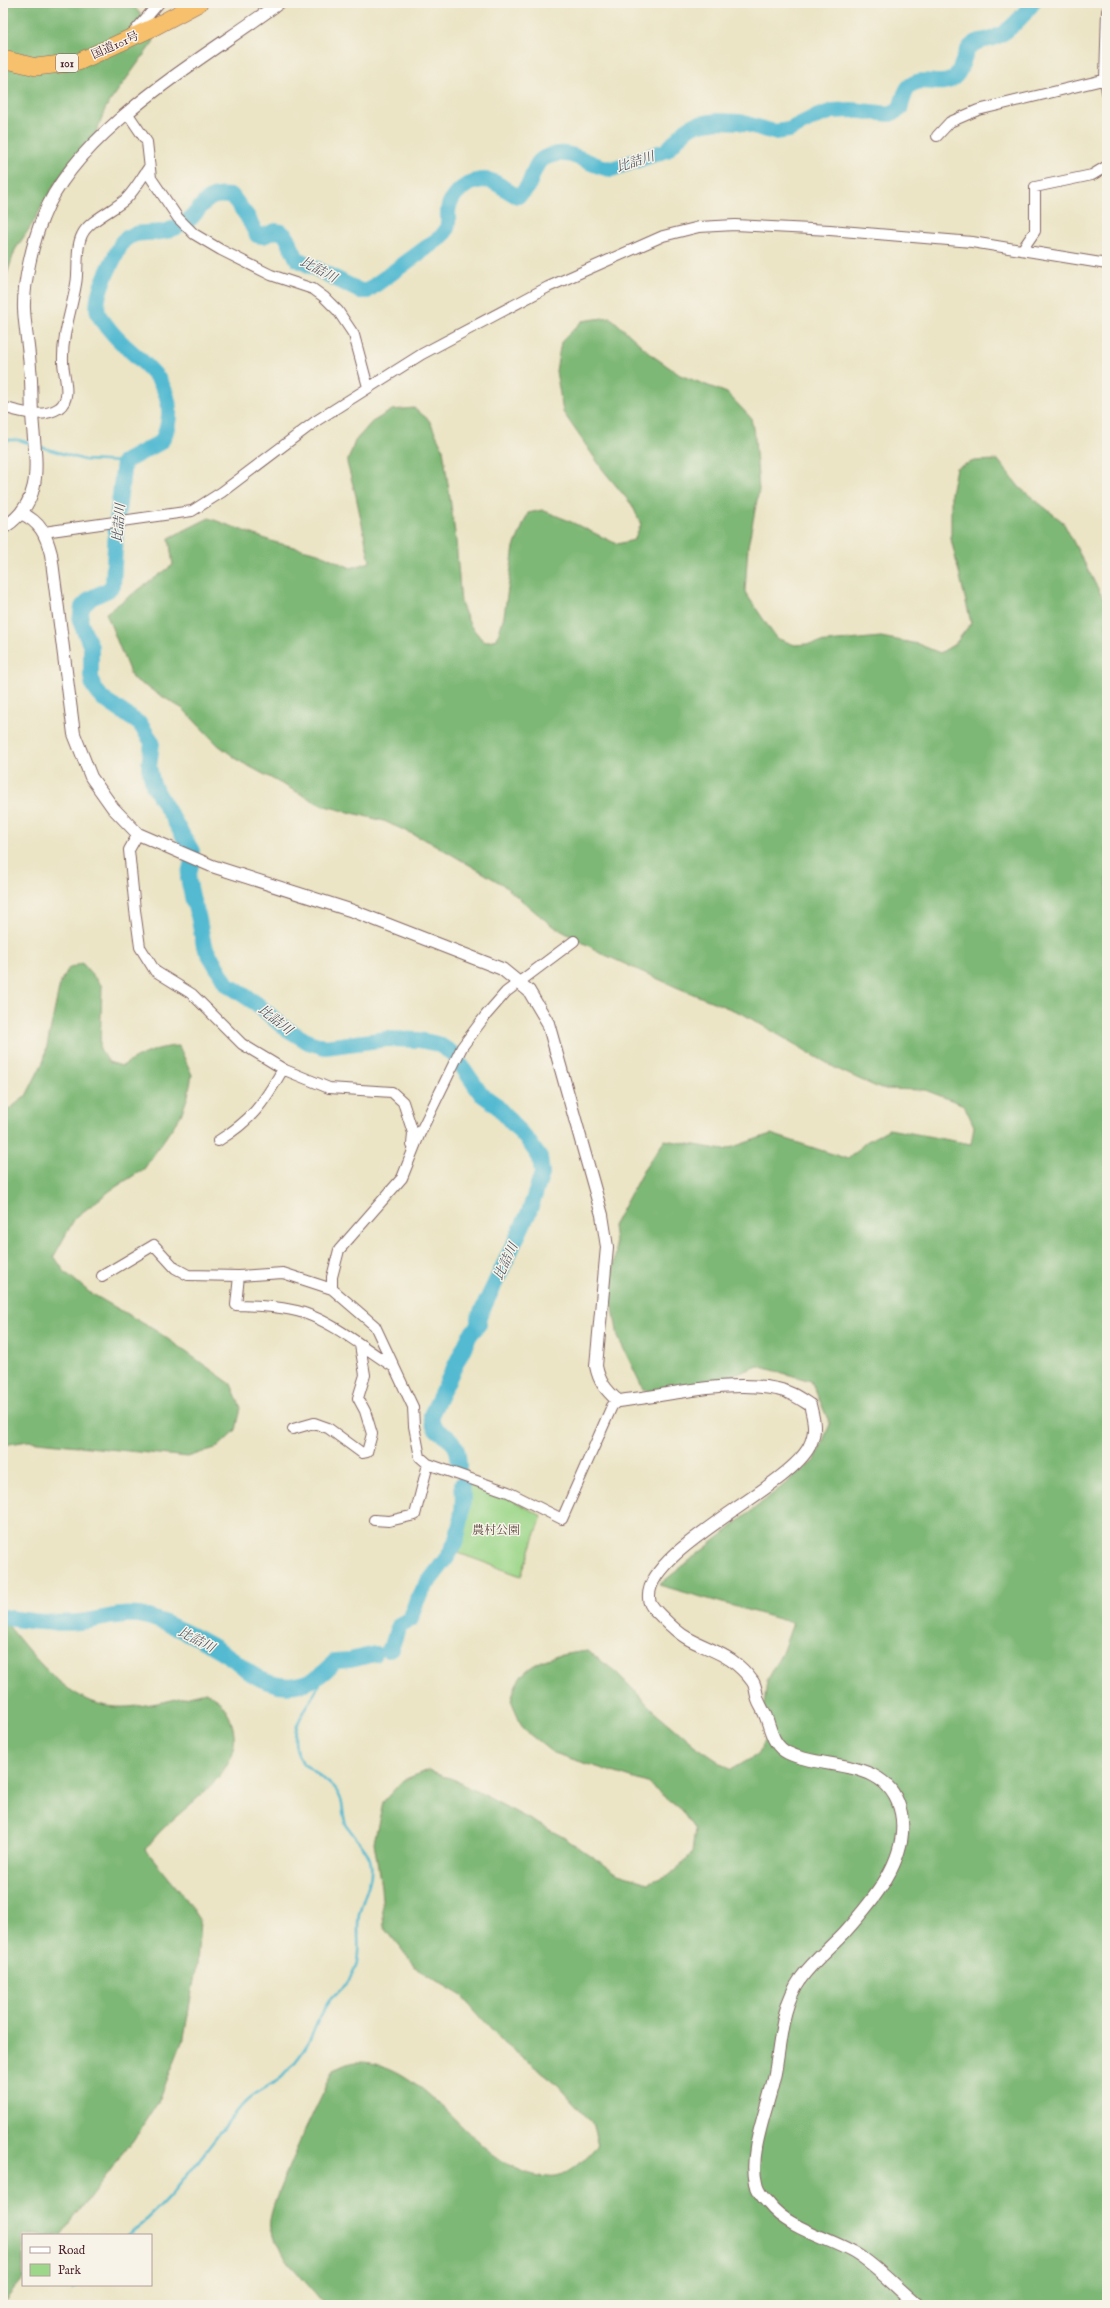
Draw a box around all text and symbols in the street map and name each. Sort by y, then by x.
street label: 国道101号 [89,28,141,63]
road number: 101 [56,54,78,72]
water label: 比詰川 [614,148,659,177]
water label: 比詰川 [297,254,341,288]
water label: 比詰川 [109,501,130,543]
water label: 比詰川 [254,1001,297,1040]
water label: 比詰川 [490,1239,523,1283]
park label: 農村公園 [472,1523,520,1538]
water label: 比詰川 [175,1624,219,1658]
legend [22,2234,152,2286]
text: Road [58,2243,86,2258]
text: Park [58,2263,81,2278]

